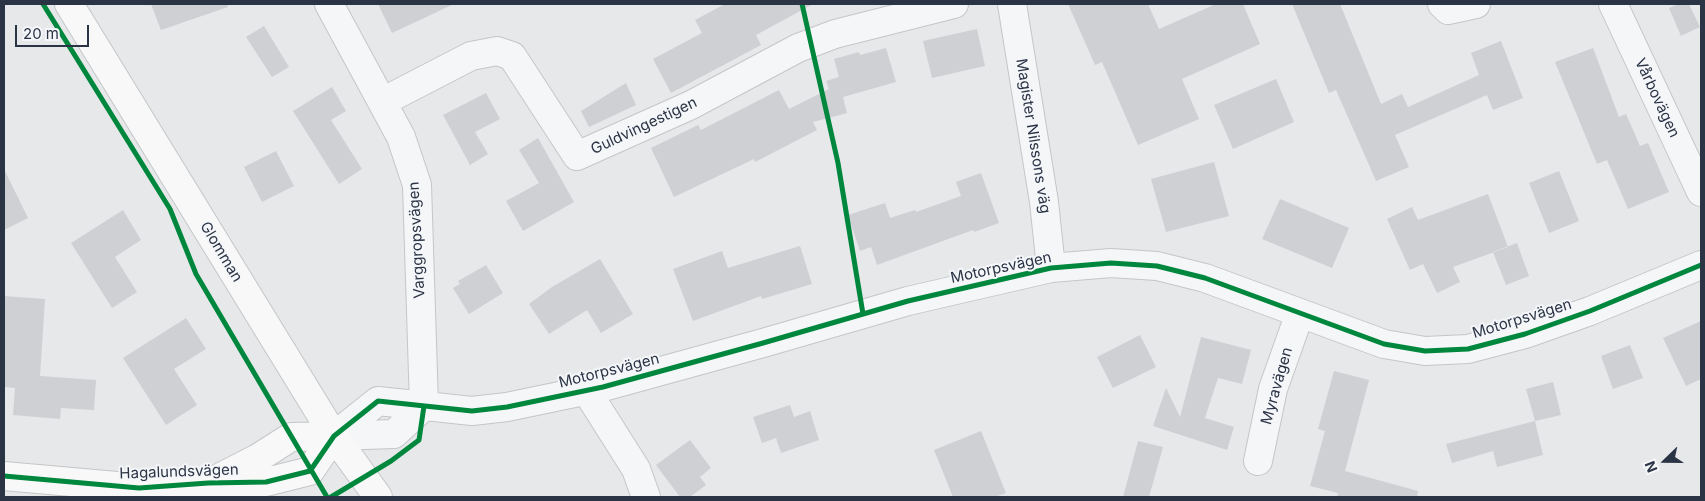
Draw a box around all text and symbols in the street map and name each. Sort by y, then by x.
scale bar [18,15,91,47]
text: 20 m [23,24,59,43]
street label: Vårbovägen [1631,56,1683,140]
street label: Magister Nilssons väg [1012,57,1054,215]
street label: Guldvingestigen [588,94,700,158]
street label: Varggropsvägen [405,181,429,299]
street label: Glomman [196,218,246,286]
street label: Motorpsvägen [949,249,1053,287]
street label: Motorpsvägen [1470,295,1574,343]
street label: Myravägen [1257,345,1297,427]
street label: Motorpsvägen [557,350,661,392]
north arrow [1640,436,1690,486]
text: N [1641,459,1661,475]
street label: Hagalundsvägen [119,461,239,483]

